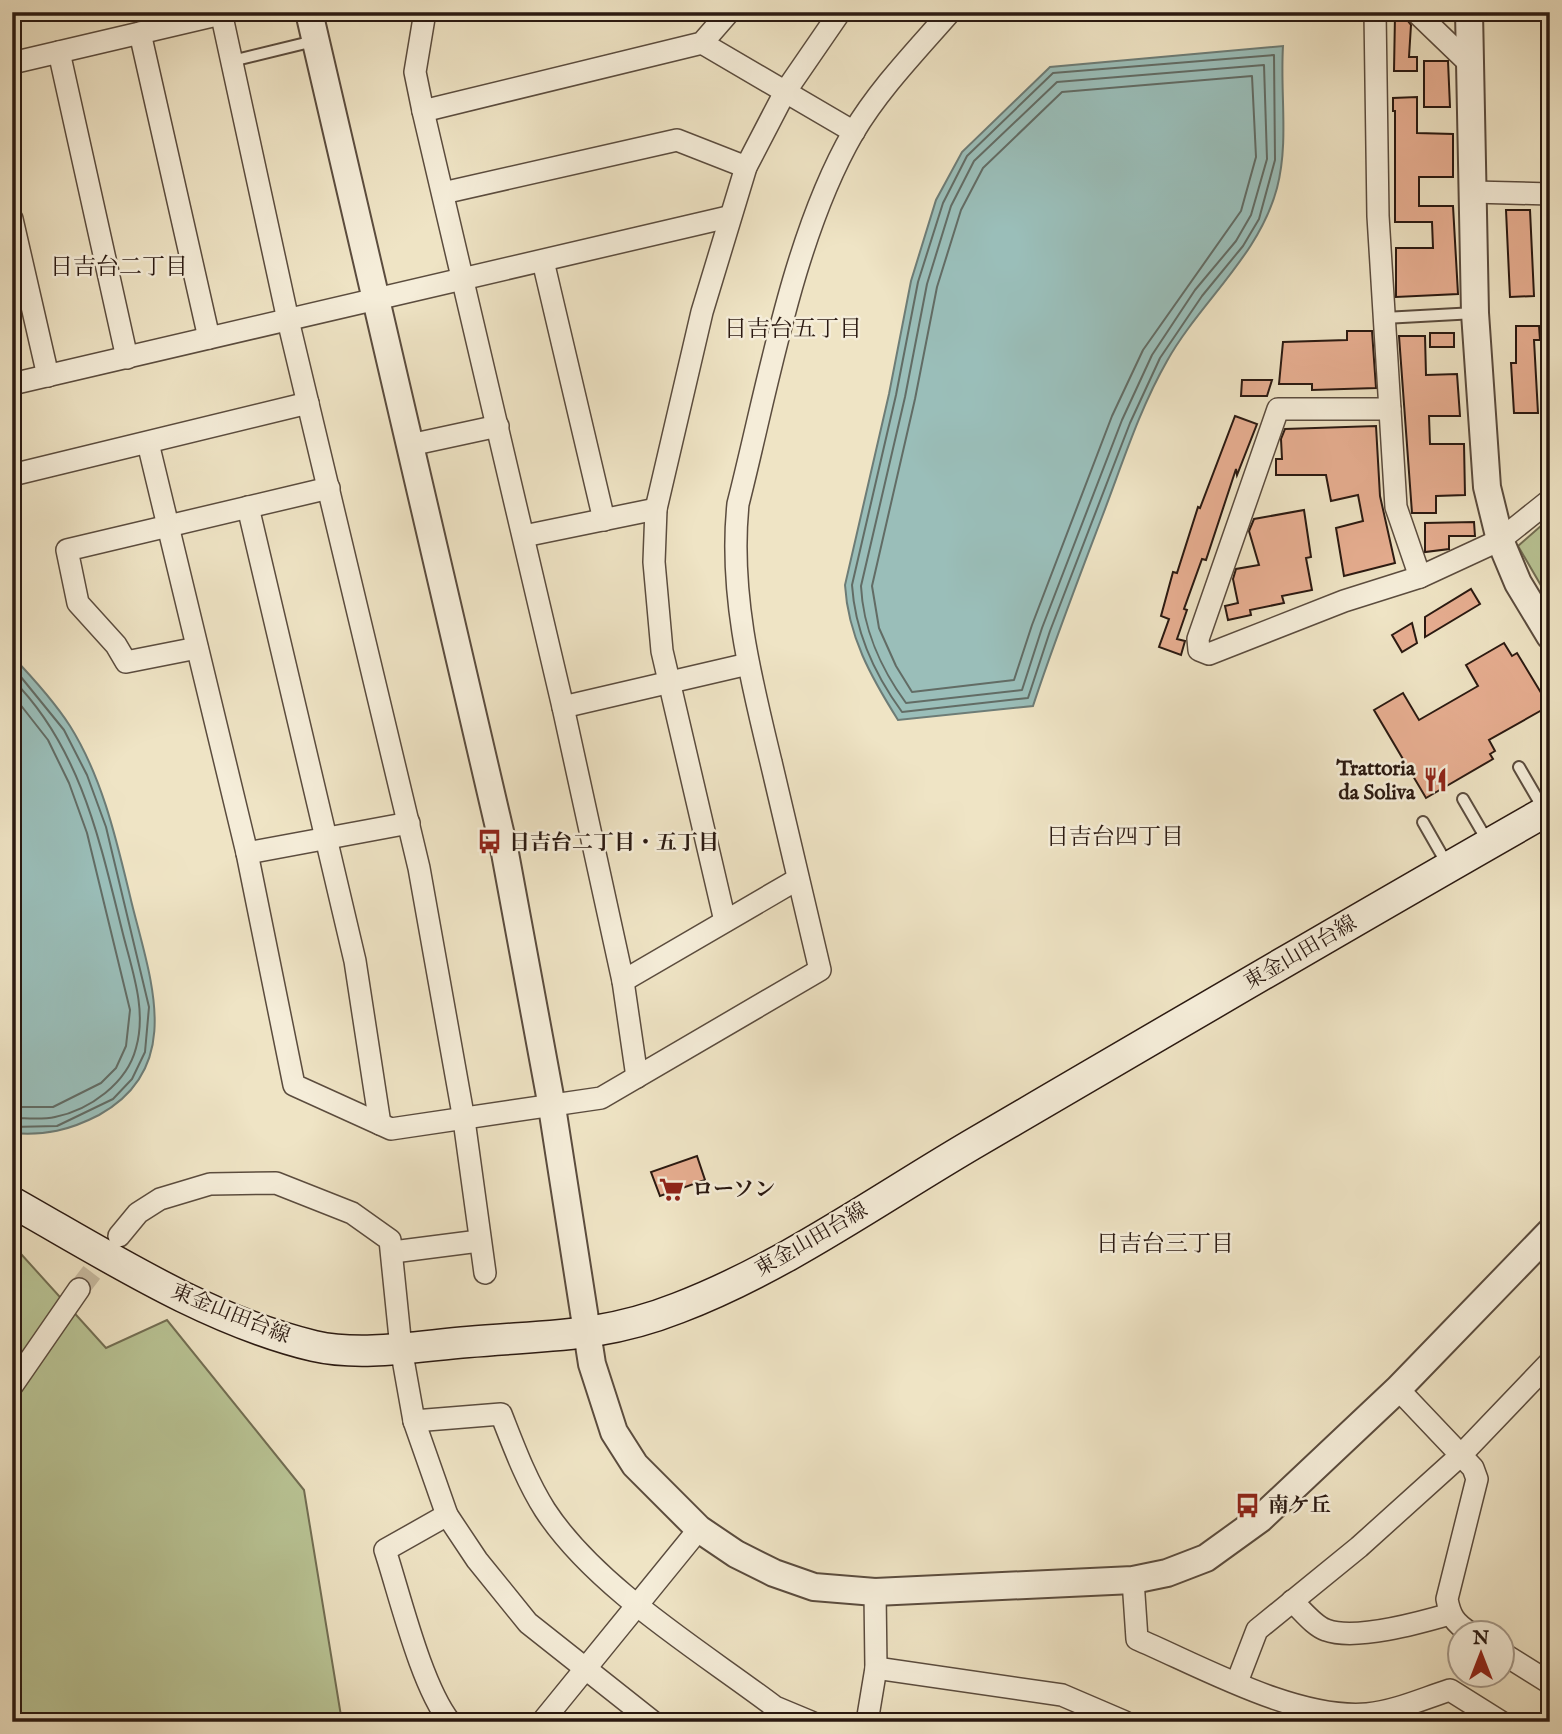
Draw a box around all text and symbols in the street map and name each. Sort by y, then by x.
district label: 日吉台二丁目 [50,253,188,282]
district label: 日吉台五丁目 [724,315,862,344]
place label: Trattoria da Soliva [1336,756,1416,807]
restaurant icon: Trattoria da Soliva [1421,766,1449,794]
district label: 日吉台四丁目 [1046,823,1184,852]
bus stop icon: 日吉台二丁目・五丁目 [475,828,503,856]
place label: 日吉台二丁目・五丁目 [509,830,719,857]
street label: 東金山田台線 [1239,910,1362,996]
supermarket icon: ローソン [658,1175,686,1203]
place label: ローソン [692,1177,775,1204]
street label: 東金山田台線 [750,1197,873,1283]
district label: 日吉台三丁目 [1096,1230,1234,1259]
street label: 東金山田台線 [167,1278,294,1351]
bus stop icon: 南ケ丘 [1234,1491,1262,1519]
place label: 南ケ丘 [1268,1493,1331,1520]
north arrow [1446,1618,1516,1688]
text: N [1472,1627,1490,1651]

